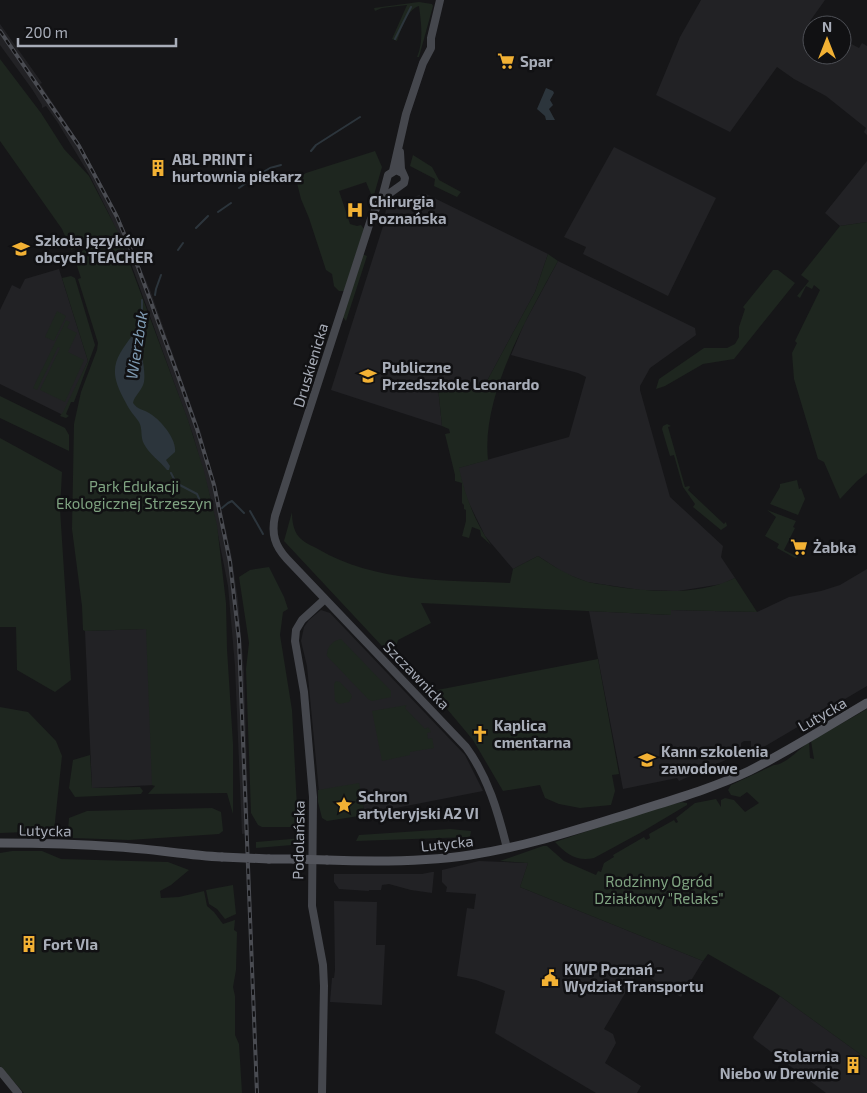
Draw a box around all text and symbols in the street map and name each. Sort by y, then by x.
scale bar [18,15,175,47]
north arrow [802,15,852,65]
text: N [822,18,832,35]
text: 200 m [25,23,68,41]
supermarket icon: Spar [496,51,516,71]
place label: Spar [520,52,553,70]
place label: ABL PRINT i hurtownia piekarz [172,150,302,185]
building icon: ABL PRINT i hurtownia piekarz [148,158,168,178]
place label: Chirurgia Poznańska [369,192,446,227]
hospital icon: Chirurgia Poznańska [345,200,365,220]
place label: Szkoła języków obcych TEACHER [35,231,154,267]
school or university icon: Szkoła języków obcych TEACHER [11,239,31,259]
water label: Wierzbak [121,310,151,380]
street label: Druskienicka [289,321,331,409]
place label: Publiczne Przedszkole Leonardo [382,358,540,393]
school or university icon: Publiczne Przedszkole Leonardo [358,366,378,386]
park label: Park Edukacji Ekologicznej Strzeszyn [56,477,212,513]
supermarket icon: Żabka [789,537,809,557]
place label: Żabka [813,538,856,556]
street label: Szczawnicka [380,637,454,713]
street label: Lutycka [795,693,849,735]
place label: Kaplica cmentarna [494,716,571,751]
church icon: Kaplica cmentarna [470,724,490,744]
place label: Kann szkolenia zawodowe [661,742,768,777]
school or university icon: Kann szkolenia zawodowe [637,750,657,770]
place label: Schron artyleryjski A2 VI [358,787,479,823]
place icon: Schron artyleryjski A2 VI [334,795,354,815]
street label: Podolańska [288,800,308,880]
street label: Lutycka [18,821,72,839]
street label: Lutycka [420,831,474,855]
park label: Rodzinny Ogród Działkowy "Relaks" [594,872,724,907]
building icon: Fort VIa [19,934,39,954]
place label: Fort VIa [43,935,98,953]
place label: KWP Poznań - Wydział Transportu [564,960,704,996]
public building icon: KWP Poznań - Wydział Transportu [540,968,560,988]
place label: Stolarnia Niebo w Drewnie [720,1047,839,1082]
building icon: Stolarnia Niebo w Drewnie [843,1055,863,1075]

